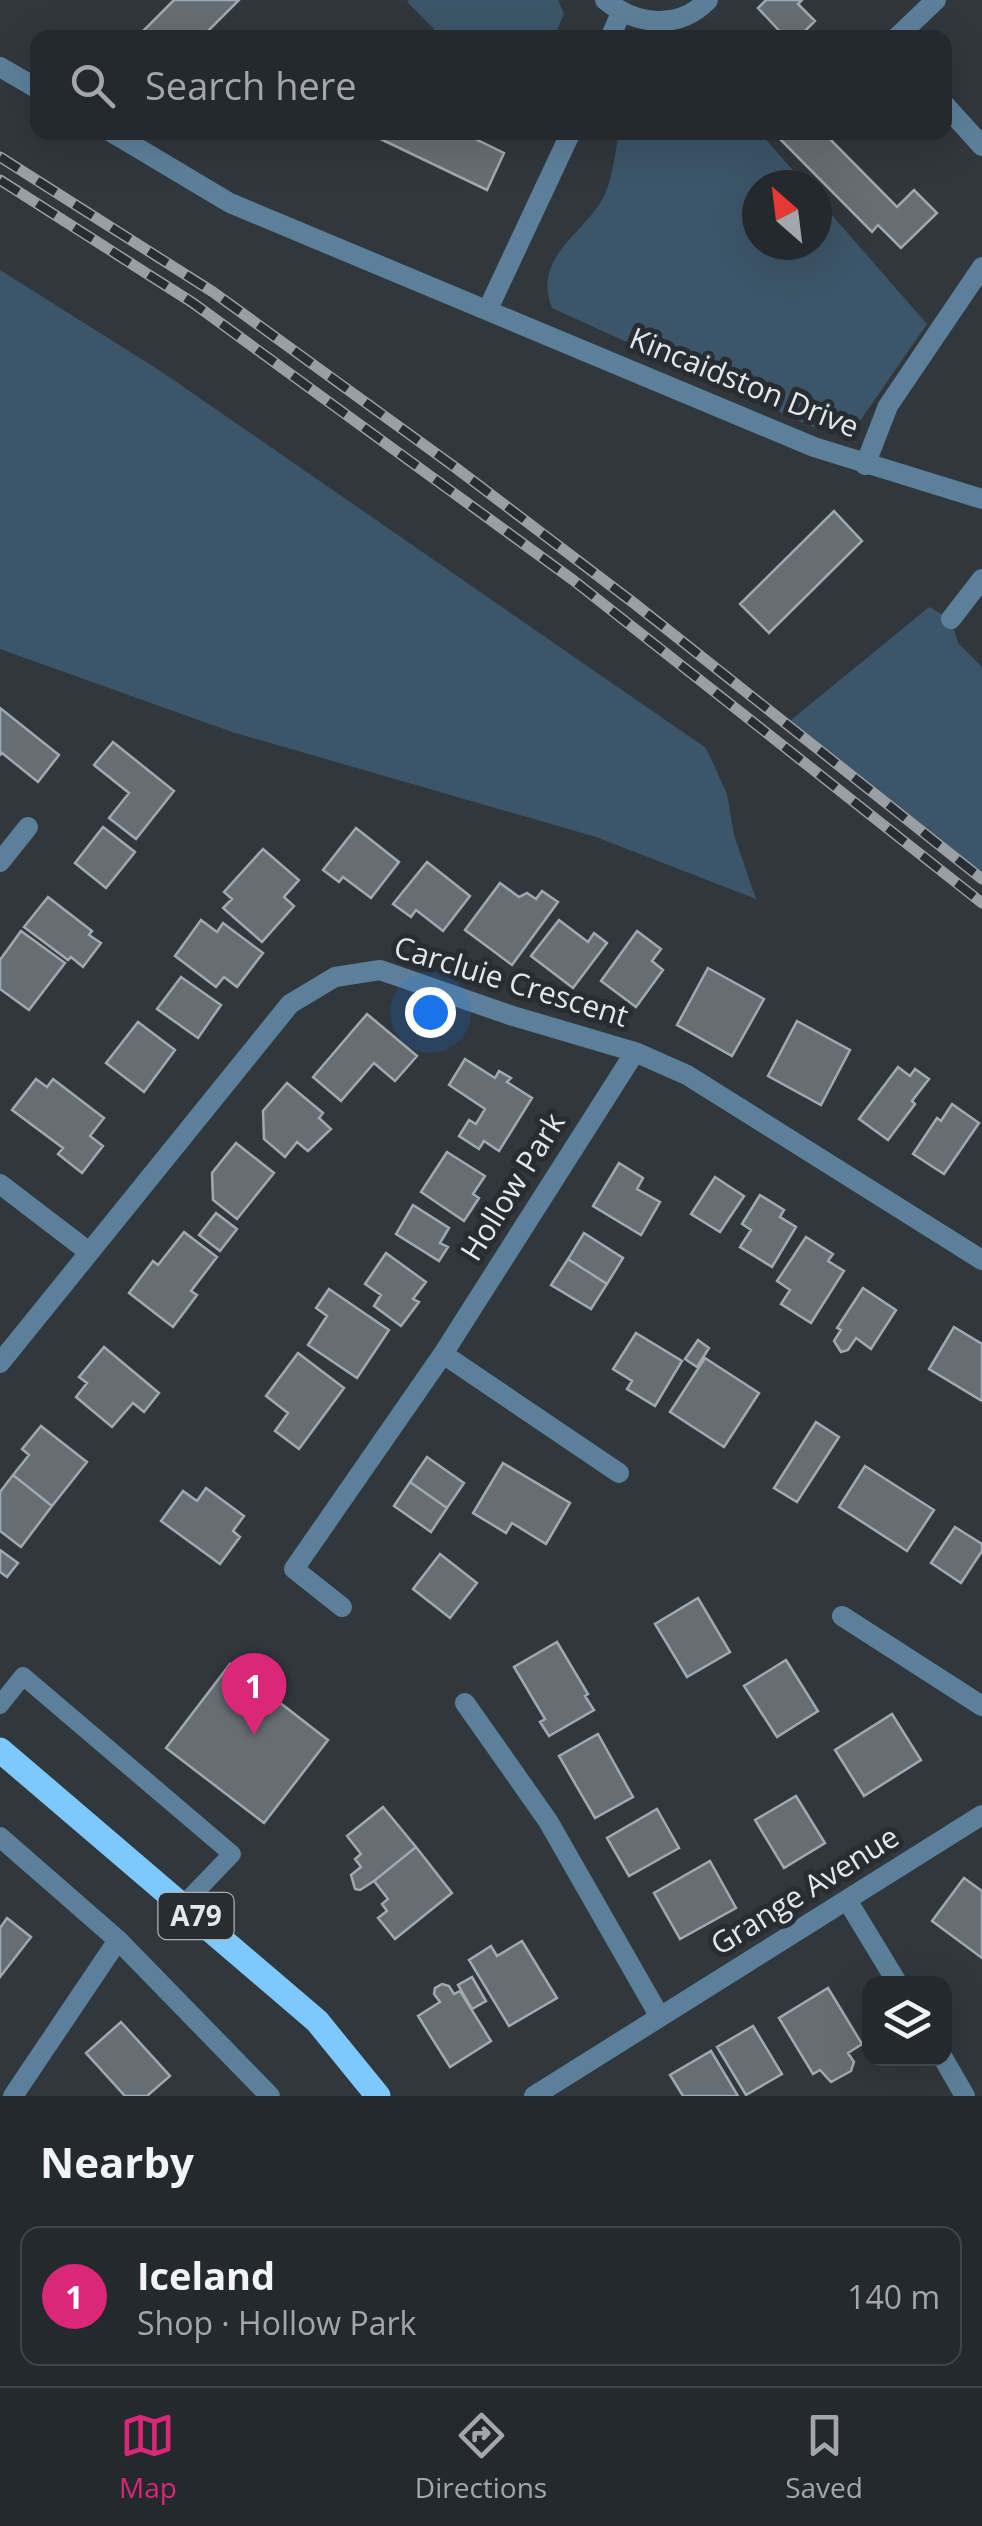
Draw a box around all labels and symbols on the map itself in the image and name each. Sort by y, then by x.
north arrow [742,170,832,260]
street label: Kincaidston Drive [624,317,865,446]
street label: Carcluie Crescent [389,925,634,1036]
your location [405,987,456,1038]
street label: Hollow Park [450,1104,574,1268]
pin: 1 [222,1652,286,1735]
street label: Grange Avenue [702,1816,906,1964]
road number: A79 [158,1893,234,1939]

